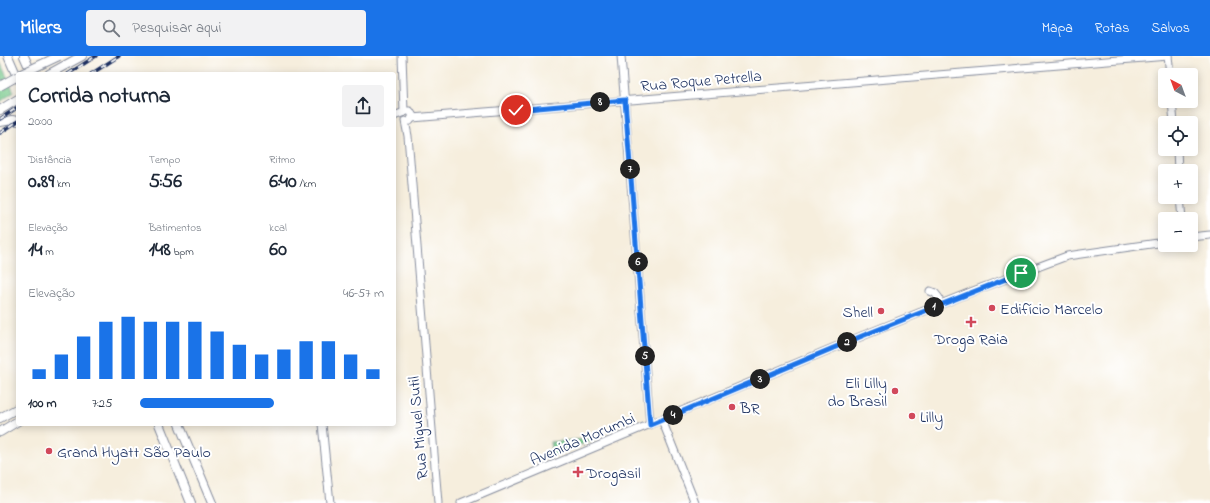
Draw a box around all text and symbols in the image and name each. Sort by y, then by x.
search box [86,10,366,46]
text: Milers [20,15,62,42]
icon: search [100,17,122,39]
text: Pesquisar aqui [132,17,222,39]
text: Mapa [1042,18,1073,39]
text: Rotas [1095,18,1129,39]
text: Salvos [1151,18,1190,39]
street label: Rua Roque Petrella [640,65,763,99]
north arrow [1158,68,1198,108]
map controls [1158,68,1198,252]
text: Corrida noturna [28,81,171,113]
button: share [342,85,384,127]
pin: 8 [590,92,610,112]
pin [499,93,533,127]
text: 8 [598,94,602,110]
icon: check [505,99,527,121]
text: 20:00 [28,112,52,131]
button: locate [1158,116,1198,156]
text: Distância [28,152,72,168]
text: Tempo [149,152,180,168]
text: Ritmo [269,152,295,168]
pin: 7 [620,159,640,179]
text: 7 [628,161,632,177]
button: + [1158,164,1198,204]
text: 0.89 [28,168,54,197]
text: 5:56 [149,168,182,197]
text: 6:40 [269,168,297,197]
text: km [54,176,70,192]
text: /km [297,176,316,192]
button: − [1158,212,1198,252]
text: Elevação [28,220,68,236]
text: Batimentos [149,220,202,236]
text: kcal [269,220,287,236]
text: 14 [28,236,43,265]
text: 148 [149,236,171,265]
text: 60 [269,236,287,265]
text: m [43,244,54,260]
text: bpm [171,244,194,260]
pin: 6 [628,252,648,272]
text: 6 [636,254,640,270]
pin [1004,256,1038,290]
icon: arrive [1010,262,1032,284]
text: Elevação [28,284,75,303]
text: 46–57 m [343,284,384,303]
pin: 1 [924,297,944,317]
place label: Edifício Marcelo [1000,298,1103,322]
text: 1 [932,299,936,315]
place label: Shell [843,301,873,325]
marker: Edifício Marcelo [987,303,997,313]
marker: Shell [876,306,886,316]
marker: Droga Raia [966,317,976,327]
place label: Droga Raia [933,328,1008,352]
pin: 2 [837,332,857,352]
text: 2 [844,334,850,350]
pin: 5 [635,346,655,366]
text: 5 [642,348,648,364]
pin: 3 [750,369,770,389]
text: 3 [758,371,762,387]
place label: Eli Lilly do Brasil [828,372,887,414]
street label: Rua Miguel Sutil [402,375,435,481]
marker: Eli Lilly do Brasil [890,386,900,396]
text: 100 m [28,394,57,413]
text: 7:25 [92,394,112,413]
place label: BR [739,397,760,421]
marker: BR [727,402,737,412]
pin: 4 [663,405,683,425]
place label: Lilly [920,406,943,430]
street label: Avenida Morumbi [527,407,639,473]
text: 4 [671,407,675,423]
marker: Lilly [907,411,917,421]
place label: Grand Hyatt São Paulo [57,441,211,465]
marker: Grand Hyatt São Paulo [44,446,54,456]
place label: Drogasil [585,462,641,486]
marker: Drogasil [573,467,583,477]

